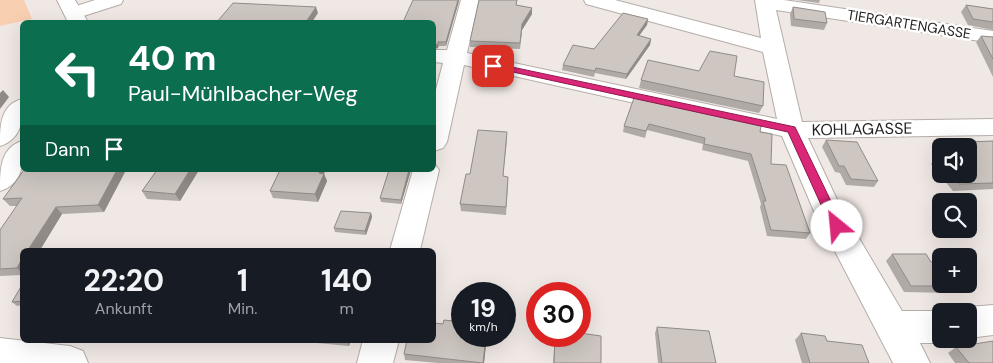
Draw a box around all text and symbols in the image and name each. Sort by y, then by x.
street label: TIERGARTENGASSE [846,5,972,43]
text: 40 m [128,35,217,81]
icon: left [45,40,110,105]
pin [472,45,514,87]
icon: arrive [479,52,507,80]
text: Paul-Mühlbacher-Weg [128,79,358,108]
street label: KOHLAGASSE [811,118,913,140]
icon: arrive [100,135,128,163]
text: Dann [45,137,90,162]
map controls [932,138,977,348]
button: sound [932,138,977,183]
button: search [932,193,977,238]
position arrow [810,199,862,251]
button: + [932,248,977,293]
text: 22:20 [84,261,164,300]
text: 1 [237,261,248,300]
text: 140 [321,261,372,300]
speed limit sign: 30 [526,282,591,347]
text: 19 [471,292,496,325]
text: Ankunft [95,298,153,319]
text: Min. [228,298,257,319]
text: m [340,298,354,319]
button: − [932,303,977,348]
text: km/h [469,319,498,335]

